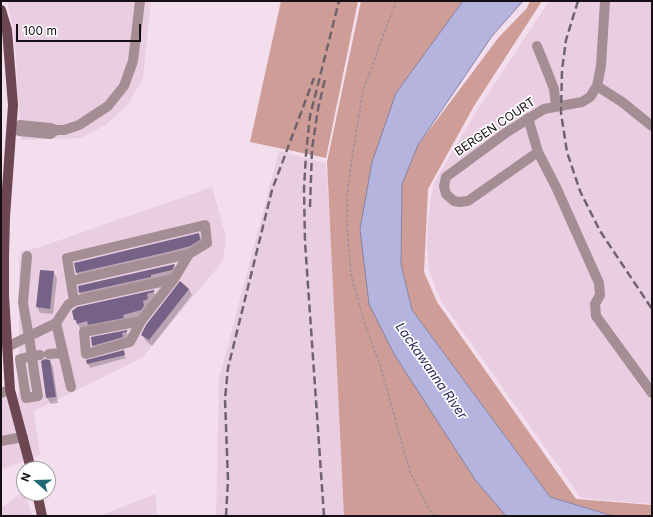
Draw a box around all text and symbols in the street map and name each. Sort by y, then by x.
scale bar [18,16,143,42]
text: 100 m [23,23,57,38]
street label: BERGEN COURT [452,95,538,159]
water label: Lackawanna River [392,320,470,422]
north arrow [16,461,56,501]
text: N [18,471,34,484]

